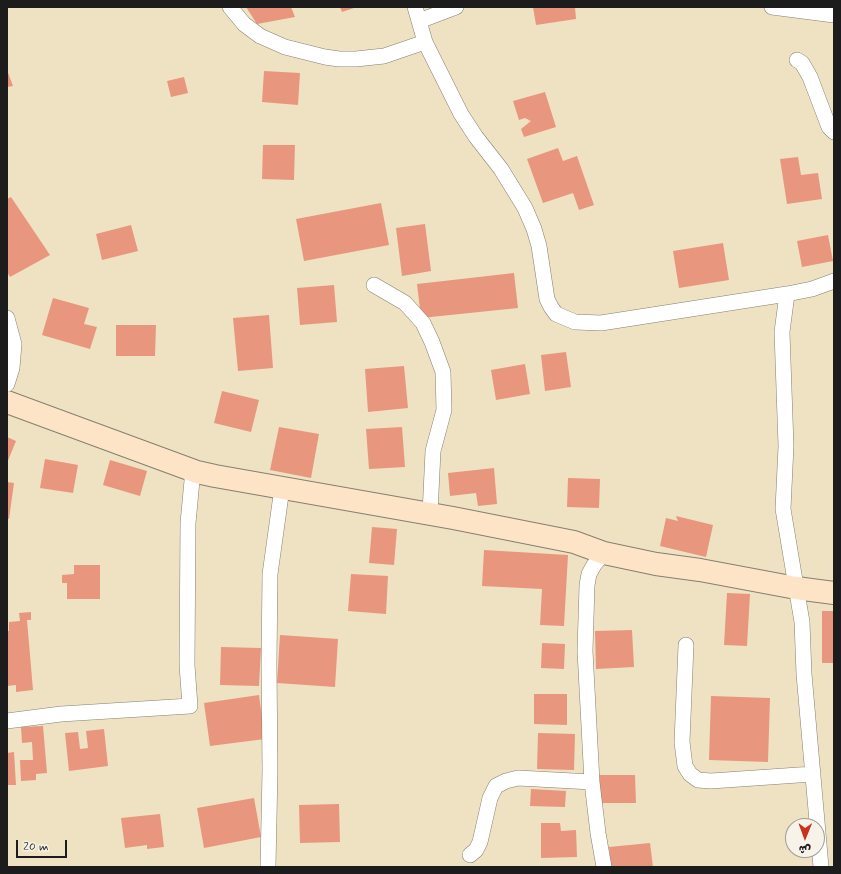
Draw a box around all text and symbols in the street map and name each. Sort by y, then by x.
north arrow [785,818,825,858]
scale bar [18,832,69,858]
text: 20 m [23,839,49,855]
text: ش [799,842,811,856]

